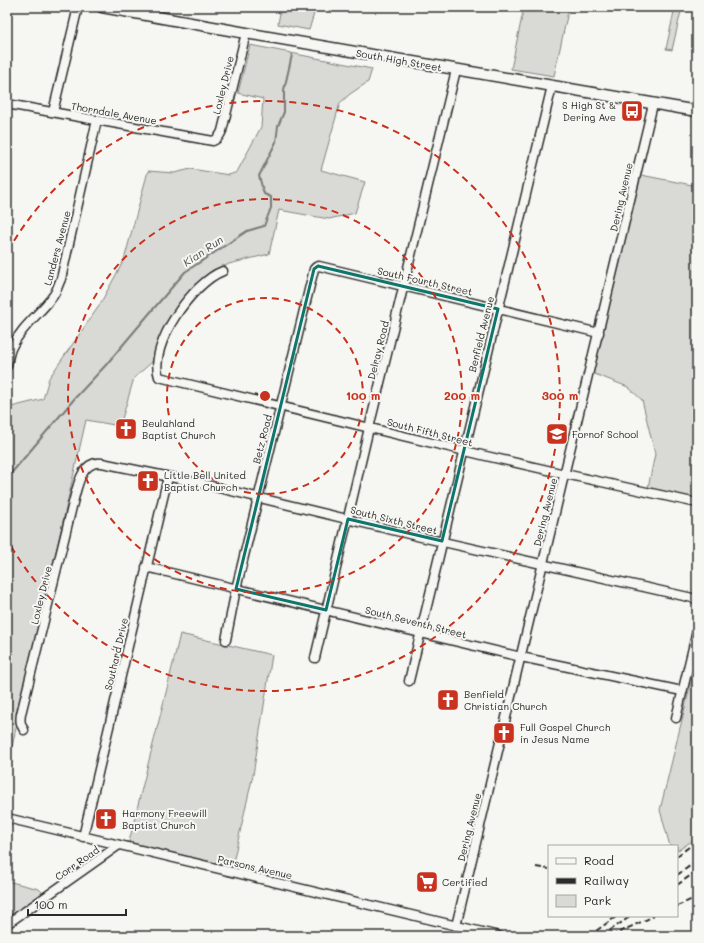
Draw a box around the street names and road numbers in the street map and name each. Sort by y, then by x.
street label: South High Street [355,46,443,74]
street label: Loxley Drive [209,54,237,116]
street label: Thorndale Avenue [70,99,158,127]
street label: Dering Avenue [606,161,636,233]
street label: Landers Avenue [40,209,74,287]
street label: South Fourth Street [376,263,474,299]
street label: Benfield Avenue [465,295,497,373]
street label: Delray Road [364,319,392,381]
street label: Betz Road [249,413,275,465]
street label: South Fifth Street [386,415,474,449]
street label: Dering Avenue [530,476,560,548]
street label: South Sixth Street [349,502,439,538]
street label: Loxley Drive [27,564,55,626]
street label: South Seventh Street [364,603,468,641]
street label: Southard Drive [101,616,131,692]
street label: Dering Avenue [454,791,484,863]
street label: Corr Road [52,843,102,883]
street label: Parsons Avenue [216,852,294,882]

